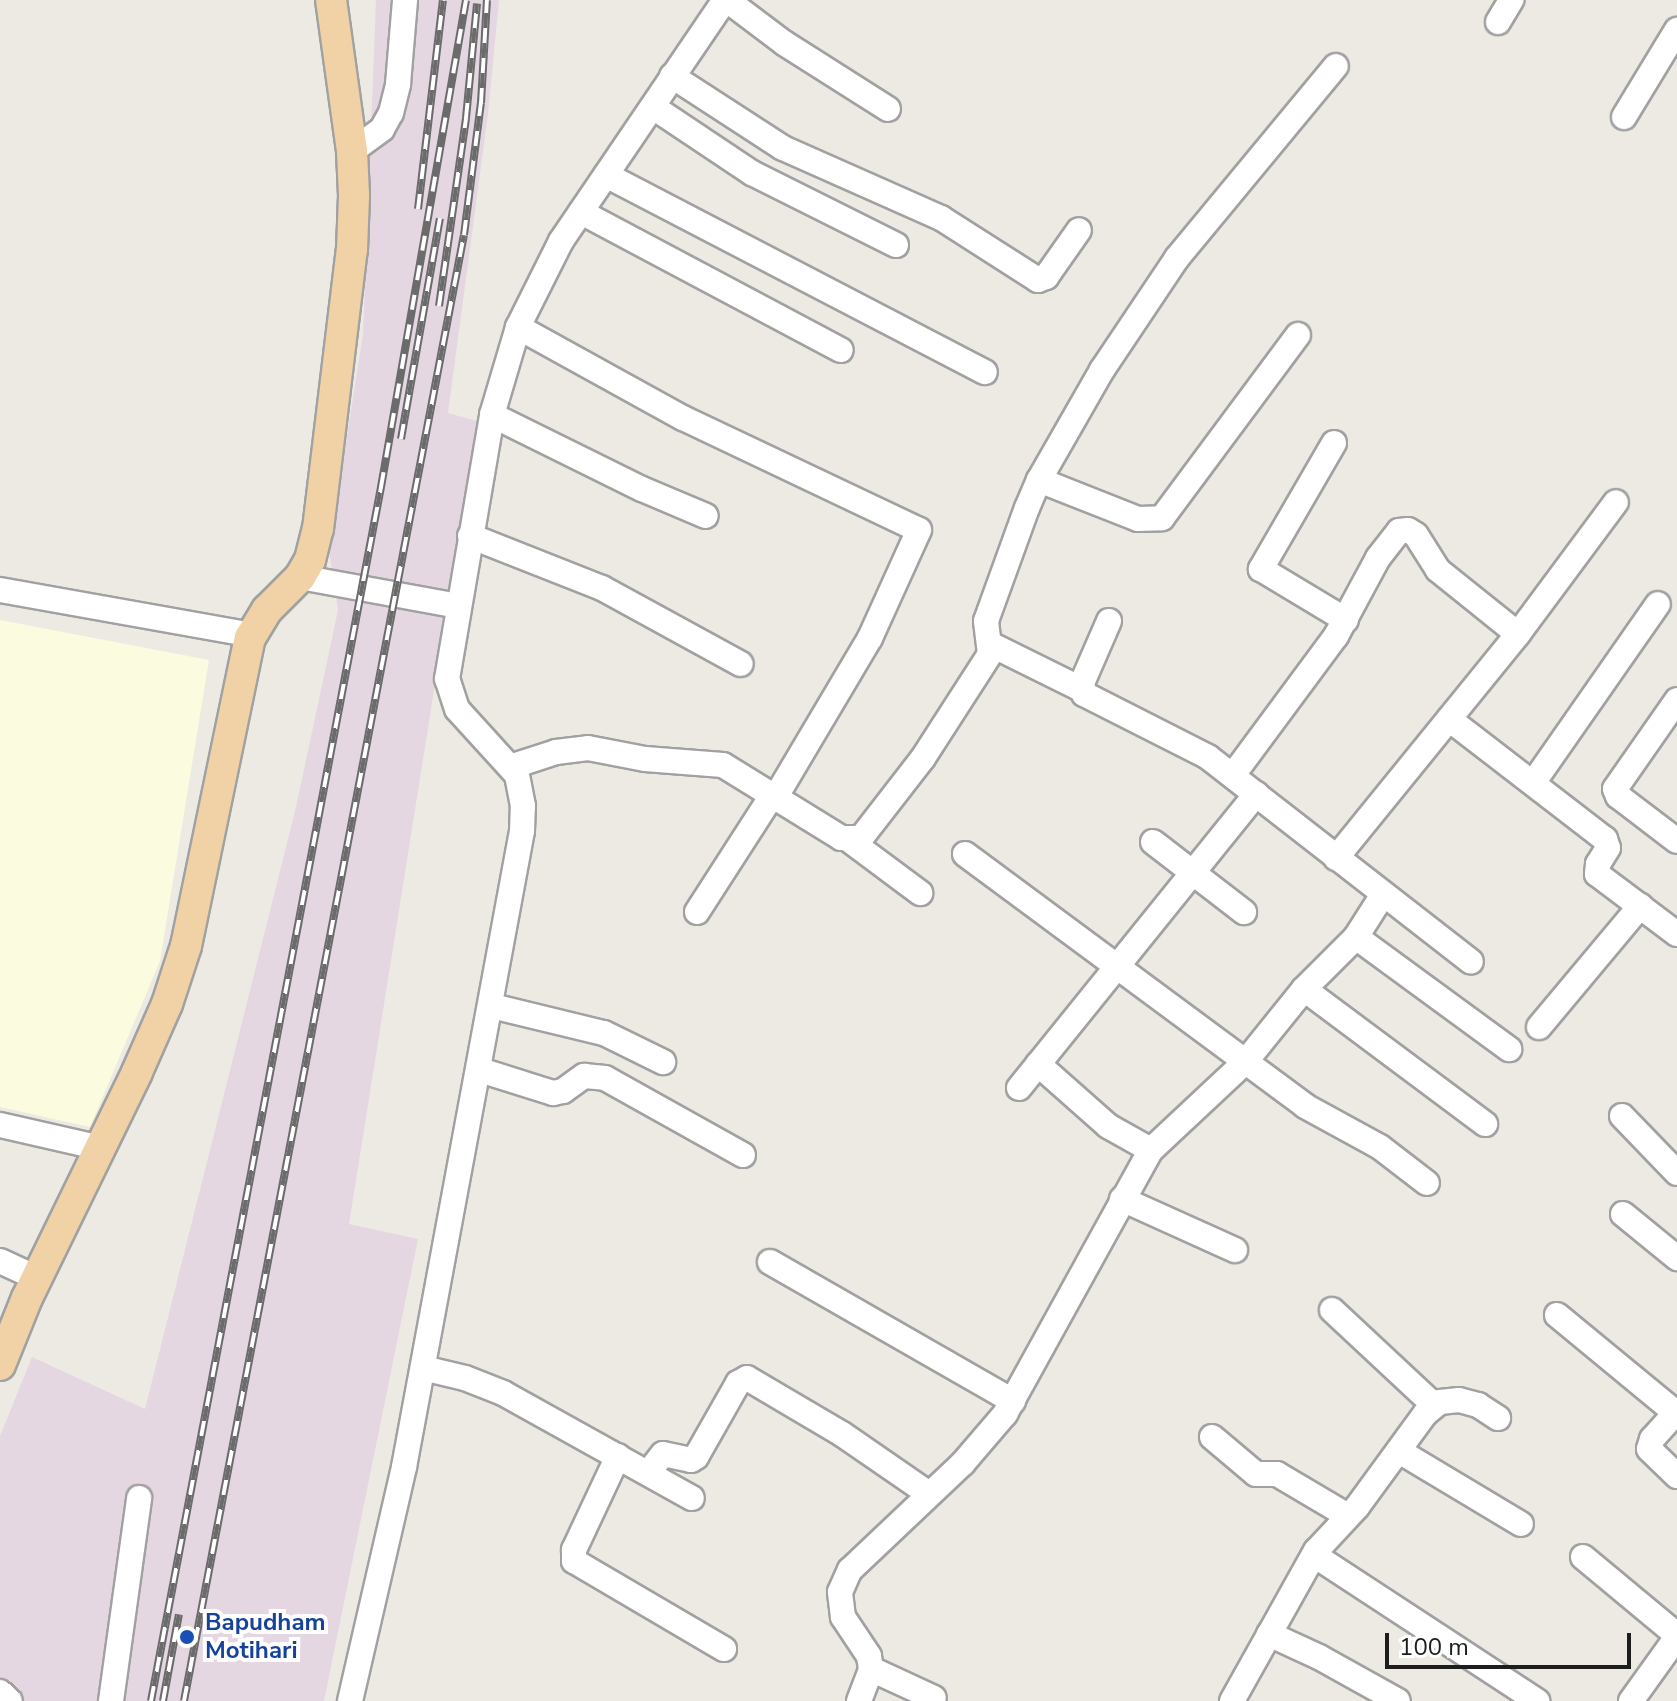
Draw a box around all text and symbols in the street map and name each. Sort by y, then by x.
place label: Bapudham Motihari [205,1609,326,1665]
scale bar [1389,1617,1635,1667]
marker: Bapudham Motihari [176,1626,198,1648]
text: 100 m [1399,1631,1469,1663]

